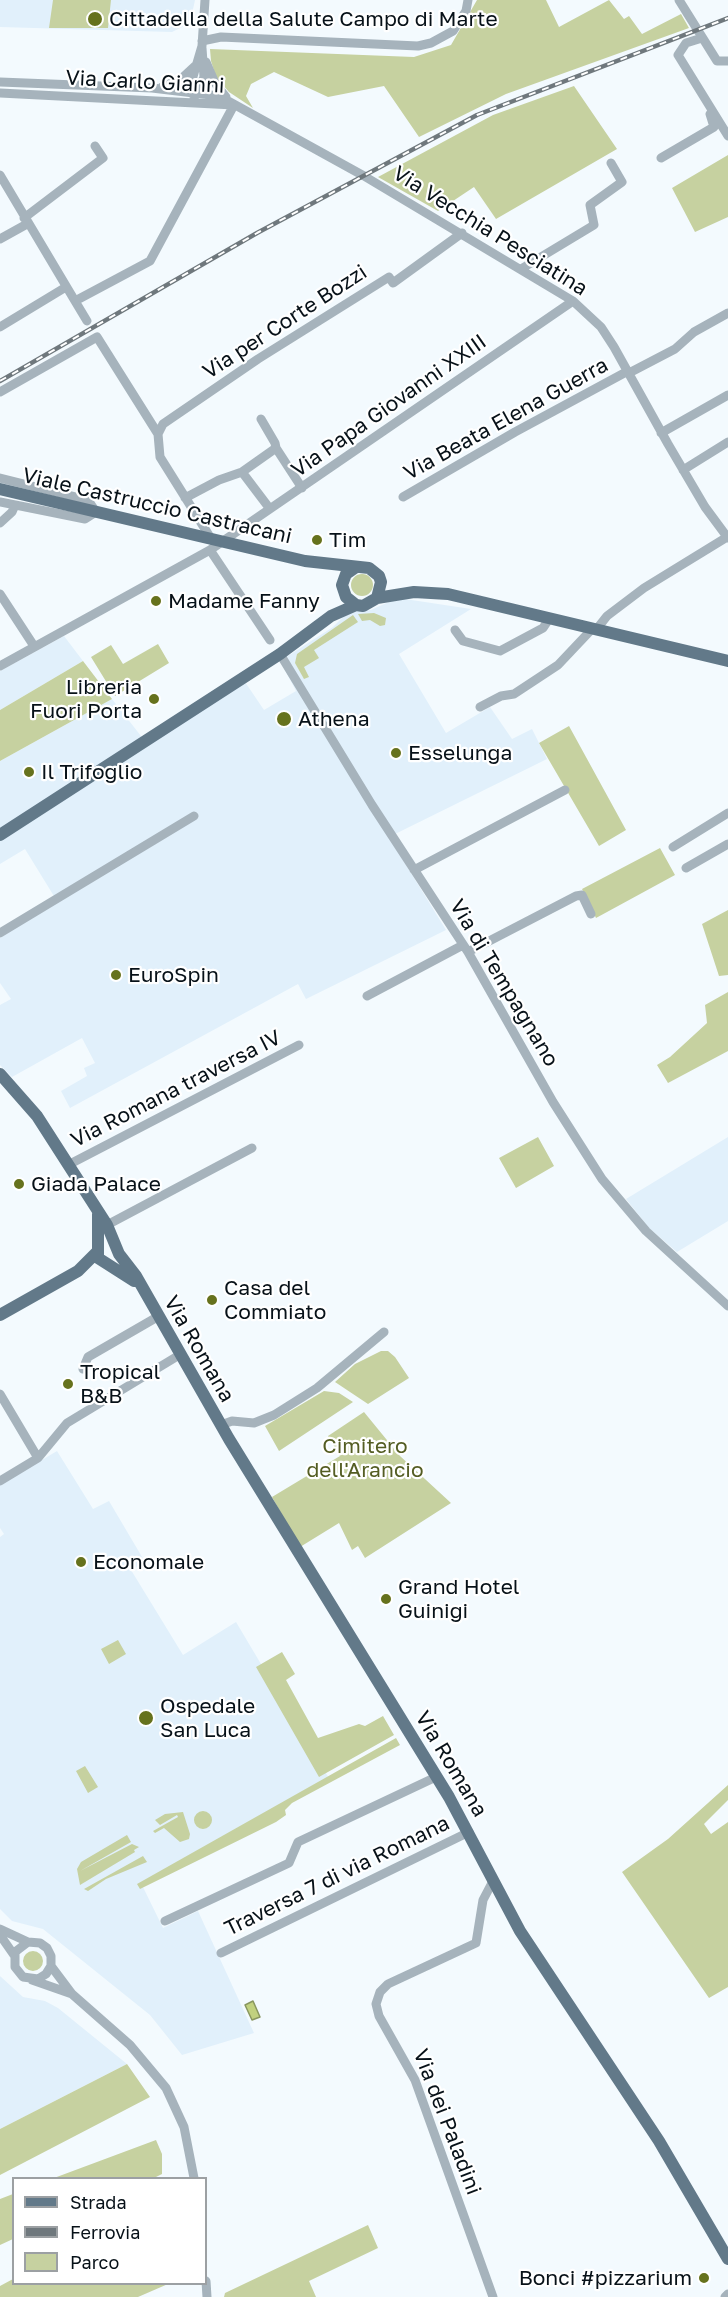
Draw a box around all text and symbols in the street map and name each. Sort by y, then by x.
place label: Cittadella della Salute Campo di Marte [109,6,498,32]
marker: Cittadella della Salute Campo di Marte [86,10,104,28]
street label: Via Carlo Gianni [65,65,225,99]
street label: Via Vecchia Pesciatina [388,161,592,301]
street label: Via per Corte Bozzi [198,260,372,384]
street label: Via Papa Giovanni XXIII [287,329,491,483]
street label: Via Beata Elena Guerra [400,352,612,486]
street label: Viale Castruccio Castracani [20,463,294,549]
place label: Tim [329,527,366,553]
marker: Tim [310,533,324,547]
place label: Madame Fanny [168,588,320,614]
marker: Madame Fanny [149,594,163,608]
place label: Libreria Fuori Porta [30,674,142,724]
marker: Libreria Fuori Porta [147,692,161,706]
place label: Athena [298,706,370,732]
marker: Athena [275,710,293,728]
place label: Esselunga [408,740,512,766]
marker: Esselunga [389,746,403,760]
place label: Il Trifoglio [41,759,142,785]
marker: Il Trifoglio [22,765,36,779]
street label: Via di Tempagnano [444,895,564,1071]
place label: EuroSpin [128,962,219,988]
marker: EuroSpin [109,968,123,982]
street label: Via Romana traversa IV [67,1025,285,1153]
place label: Giada Palace [31,1171,161,1197]
marker: Giada Palace [12,1177,26,1191]
place label: Casa del Commiato [224,1275,326,1325]
street label: Via Romana [158,1291,240,1407]
marker: Casa del Commiato [205,1293,219,1307]
place label: Tropical B&B [80,1359,160,1409]
marker: Tropical B&B [61,1377,75,1391]
park label: Cimitero dell'Arancio [306,1433,424,1483]
place label: Economale [93,1549,204,1575]
marker: Economale [74,1555,88,1569]
place label: Grand Hotel Guinigi [398,1574,520,1624]
marker: Grand Hotel Guinigi [379,1592,393,1606]
place label: Ospedale San Luca [160,1693,255,1743]
street label: Via Romana [410,1707,492,1821]
marker: Ospedale San Luca [137,1709,155,1727]
street label: Traversa 7 di via Romana [220,1811,454,1941]
street label: Via dei Paladini [408,2046,486,2198]
legend [12,2177,207,2285]
text: Strada [70,2191,127,2213]
text: Ferrovia [70,2221,140,2243]
text: Parco [70,2251,119,2273]
place label: Bonci #pizzarium [519,2265,692,2291]
marker: Bonci #pizzarium [697,2271,711,2285]

